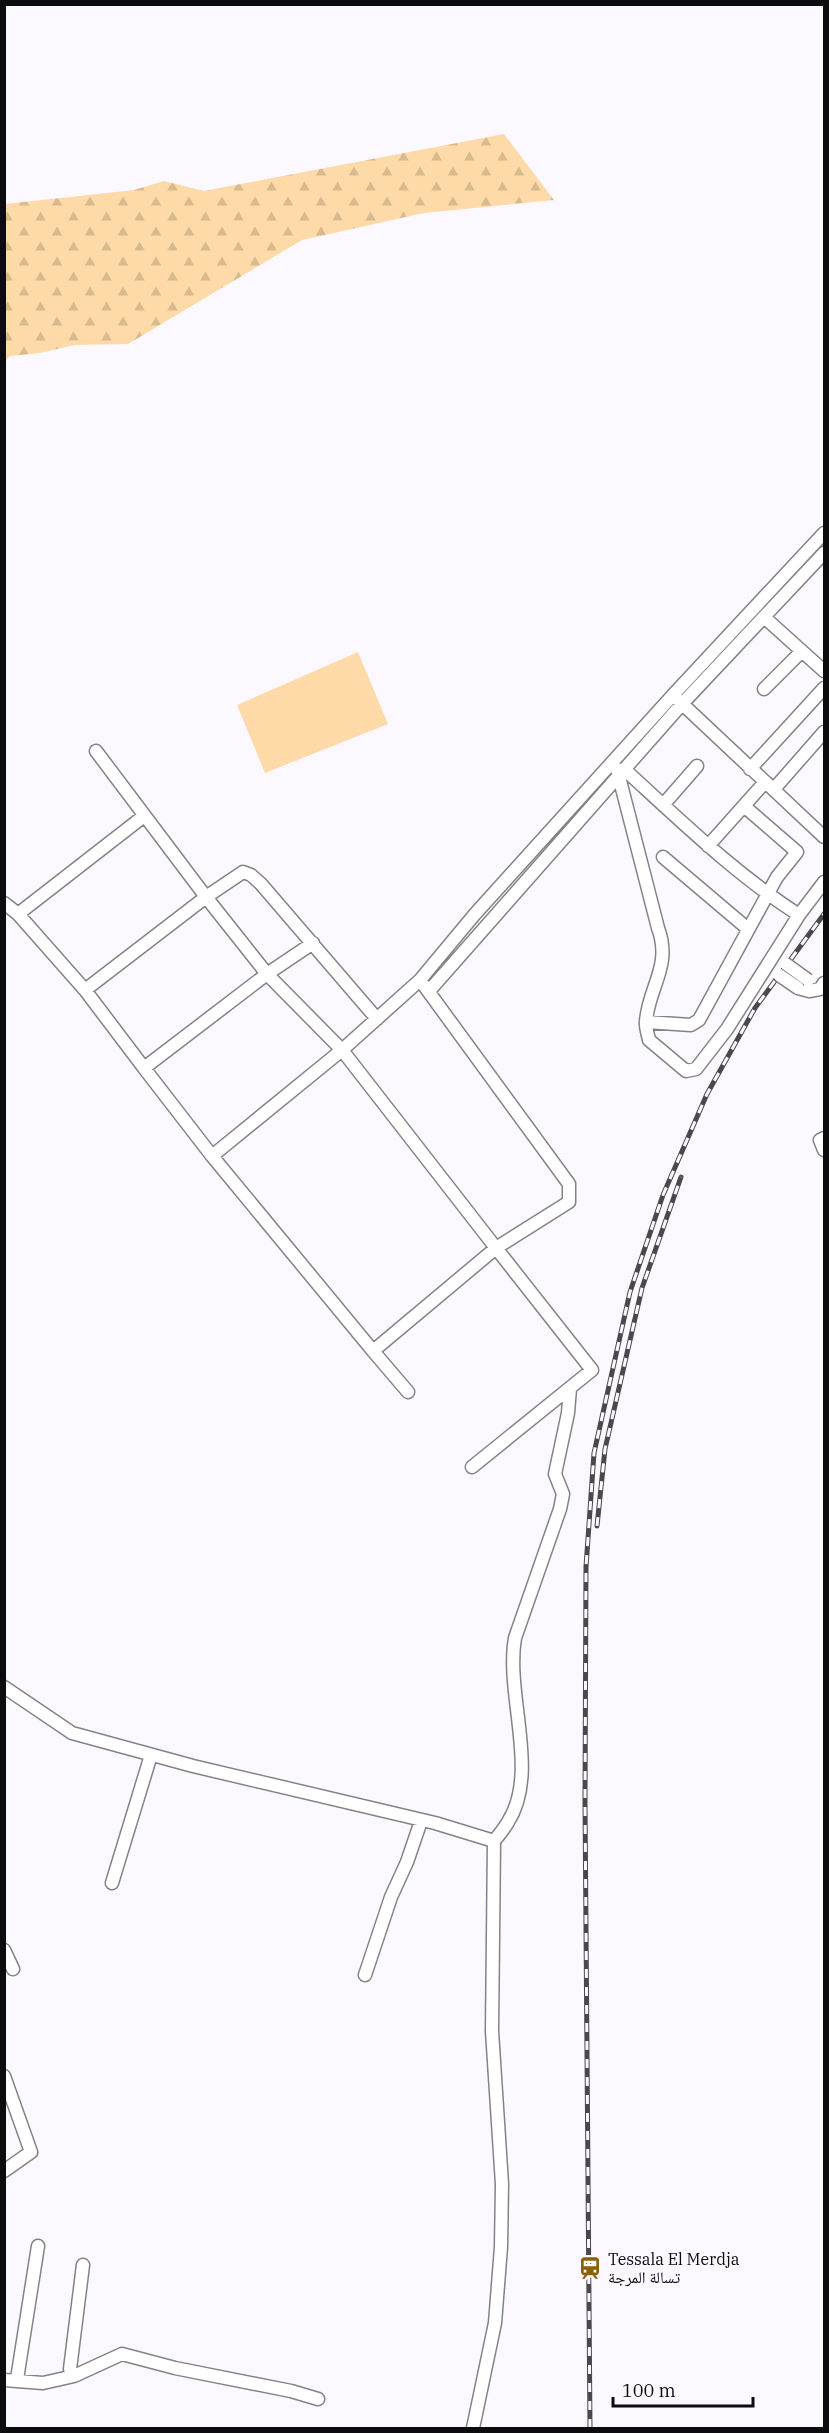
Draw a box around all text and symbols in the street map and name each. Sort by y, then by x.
place label: Tessala El Merdja تسالة المرجة [608,2249,740,2287]
station icon: Tessala El Merdja تسالة المرجة [577,2255,603,2281]
scale bar [613,2370,752,2408]
text: 100 m [622,2379,676,2402]

